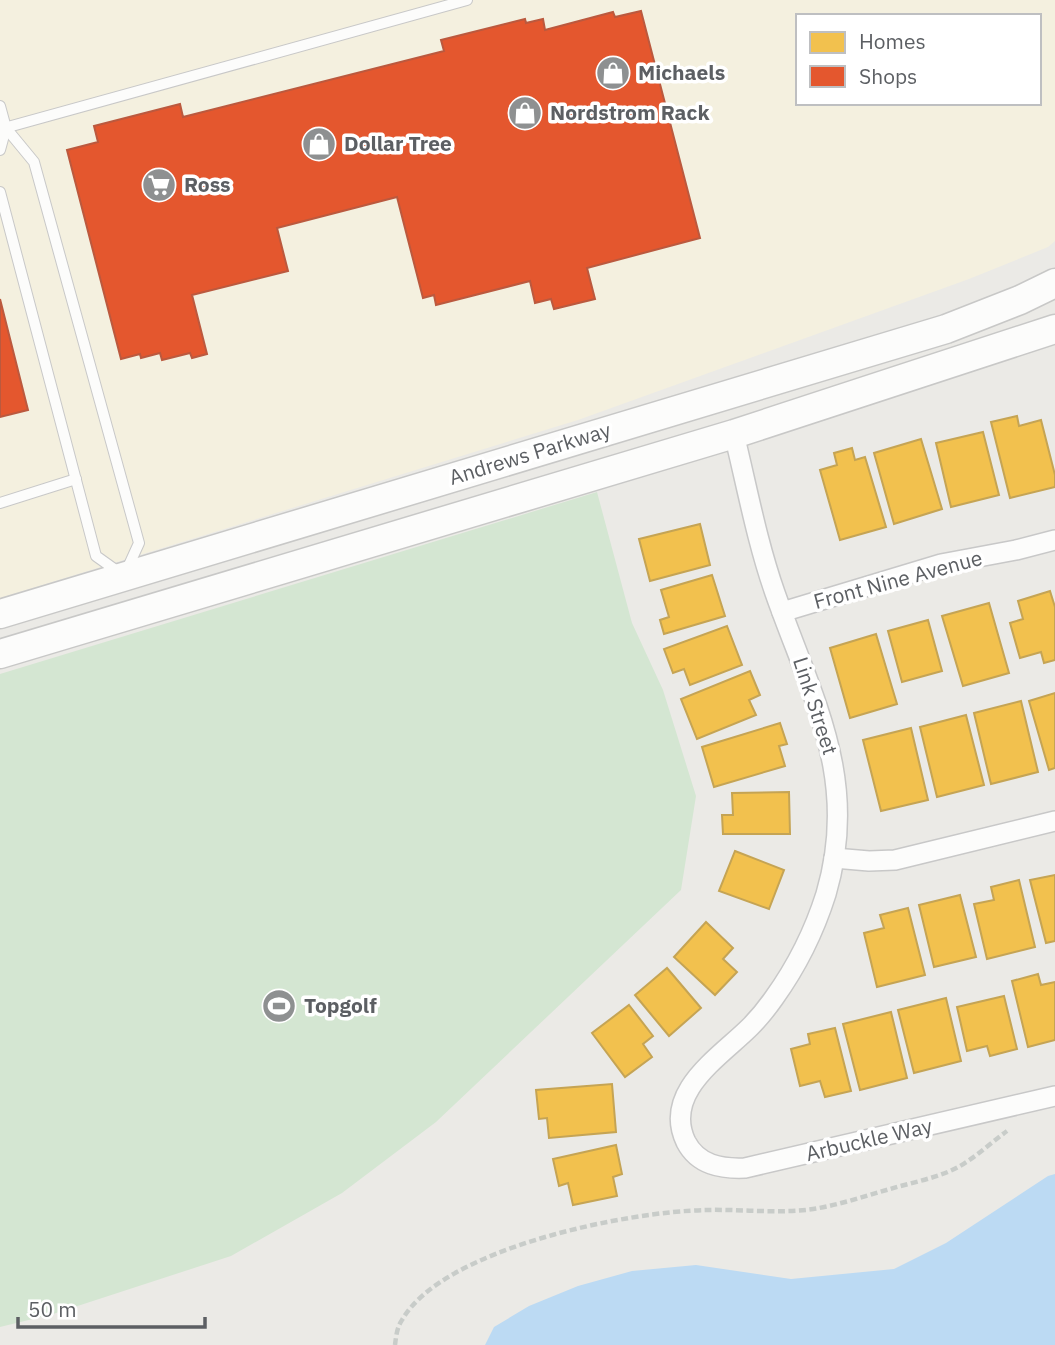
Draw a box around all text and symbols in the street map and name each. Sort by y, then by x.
legend [796,14,1041,105]
text: Homes [859,27,926,55]
shop icon: Michaels [594,54,632,92]
place label: Michaels [638,58,725,86]
text: Shops [859,62,917,90]
shop icon: Nordstrom Rack [506,94,544,132]
place label: Nordstrom Rack [550,98,710,126]
shop icon: Dollar Tree [300,125,338,163]
place label: Dollar Tree [344,129,452,157]
supermarket icon: Ross [140,166,178,204]
place label: Ross [184,170,231,198]
street label: Andrews Parkway [445,415,615,491]
street label: Front Nine Avenue [810,543,985,615]
street label: Link Street [787,653,845,758]
sports icon: Topgolf [260,987,298,1025]
place label: Topgolf [304,991,377,1019]
street label: Arbuckle Way [803,1111,935,1167]
scale bar [18,1286,205,1330]
text: 50 m [28,1295,77,1323]

